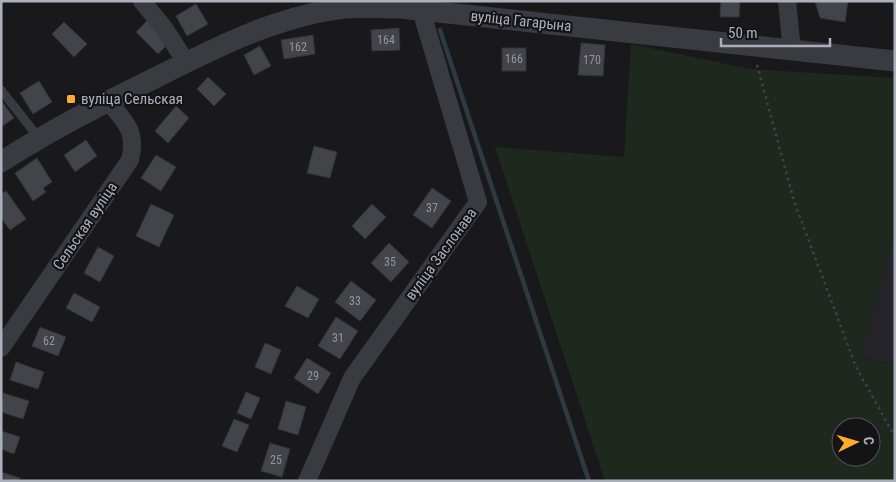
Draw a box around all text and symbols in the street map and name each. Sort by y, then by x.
street label: вуліца Гагарына [470,7,572,35]
scale bar [721,15,830,47]
text: 50 m [728,24,758,42]
house number: 164 [377,33,395,47]
house number: 162 [289,40,307,54]
house number: 166 [505,52,523,66]
house number: 170 [583,53,601,67]
place label: вуліца Сельская [81,90,183,108]
marker: вуліца Сельская [65,93,77,105]
street label: Сельская вуліца [49,179,121,273]
house number: 37 [426,201,438,215]
street label: вуліца Заслонава [402,204,480,304]
house number: 35 [384,255,396,269]
house number: 33 [349,294,361,308]
house number: 31 [332,331,344,345]
house number: 62 [43,334,55,348]
house number: 29 [307,369,319,383]
north arrow [831,417,881,467]
text: С [861,436,877,446]
house number: 25 [270,453,282,467]

